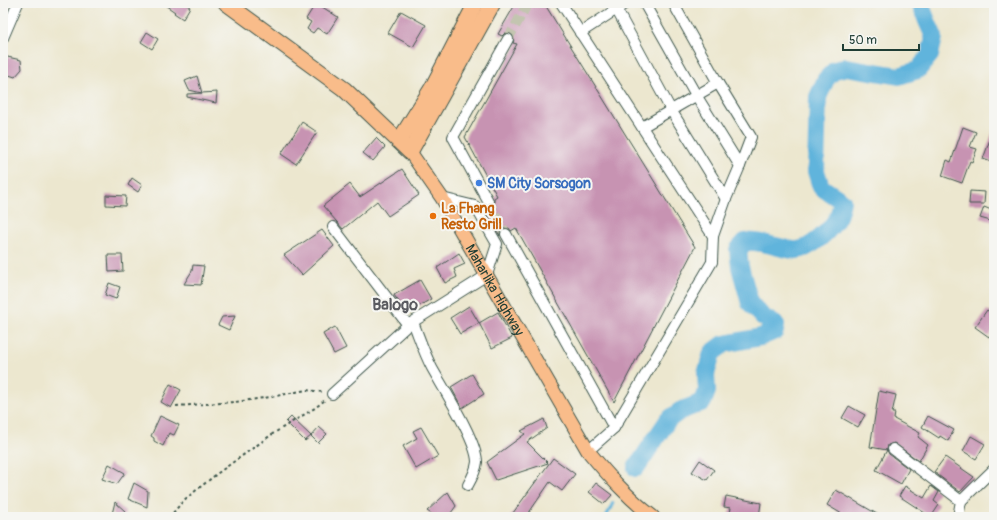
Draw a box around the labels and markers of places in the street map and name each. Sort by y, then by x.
place label: SM City Sorsogon [487,175,591,192]
marker: SM City Sorsogon [474,178,484,188]
place label: La Fhang Resto Grill [441,200,502,233]
marker: La Fhang Resto Grill [428,211,438,221]

